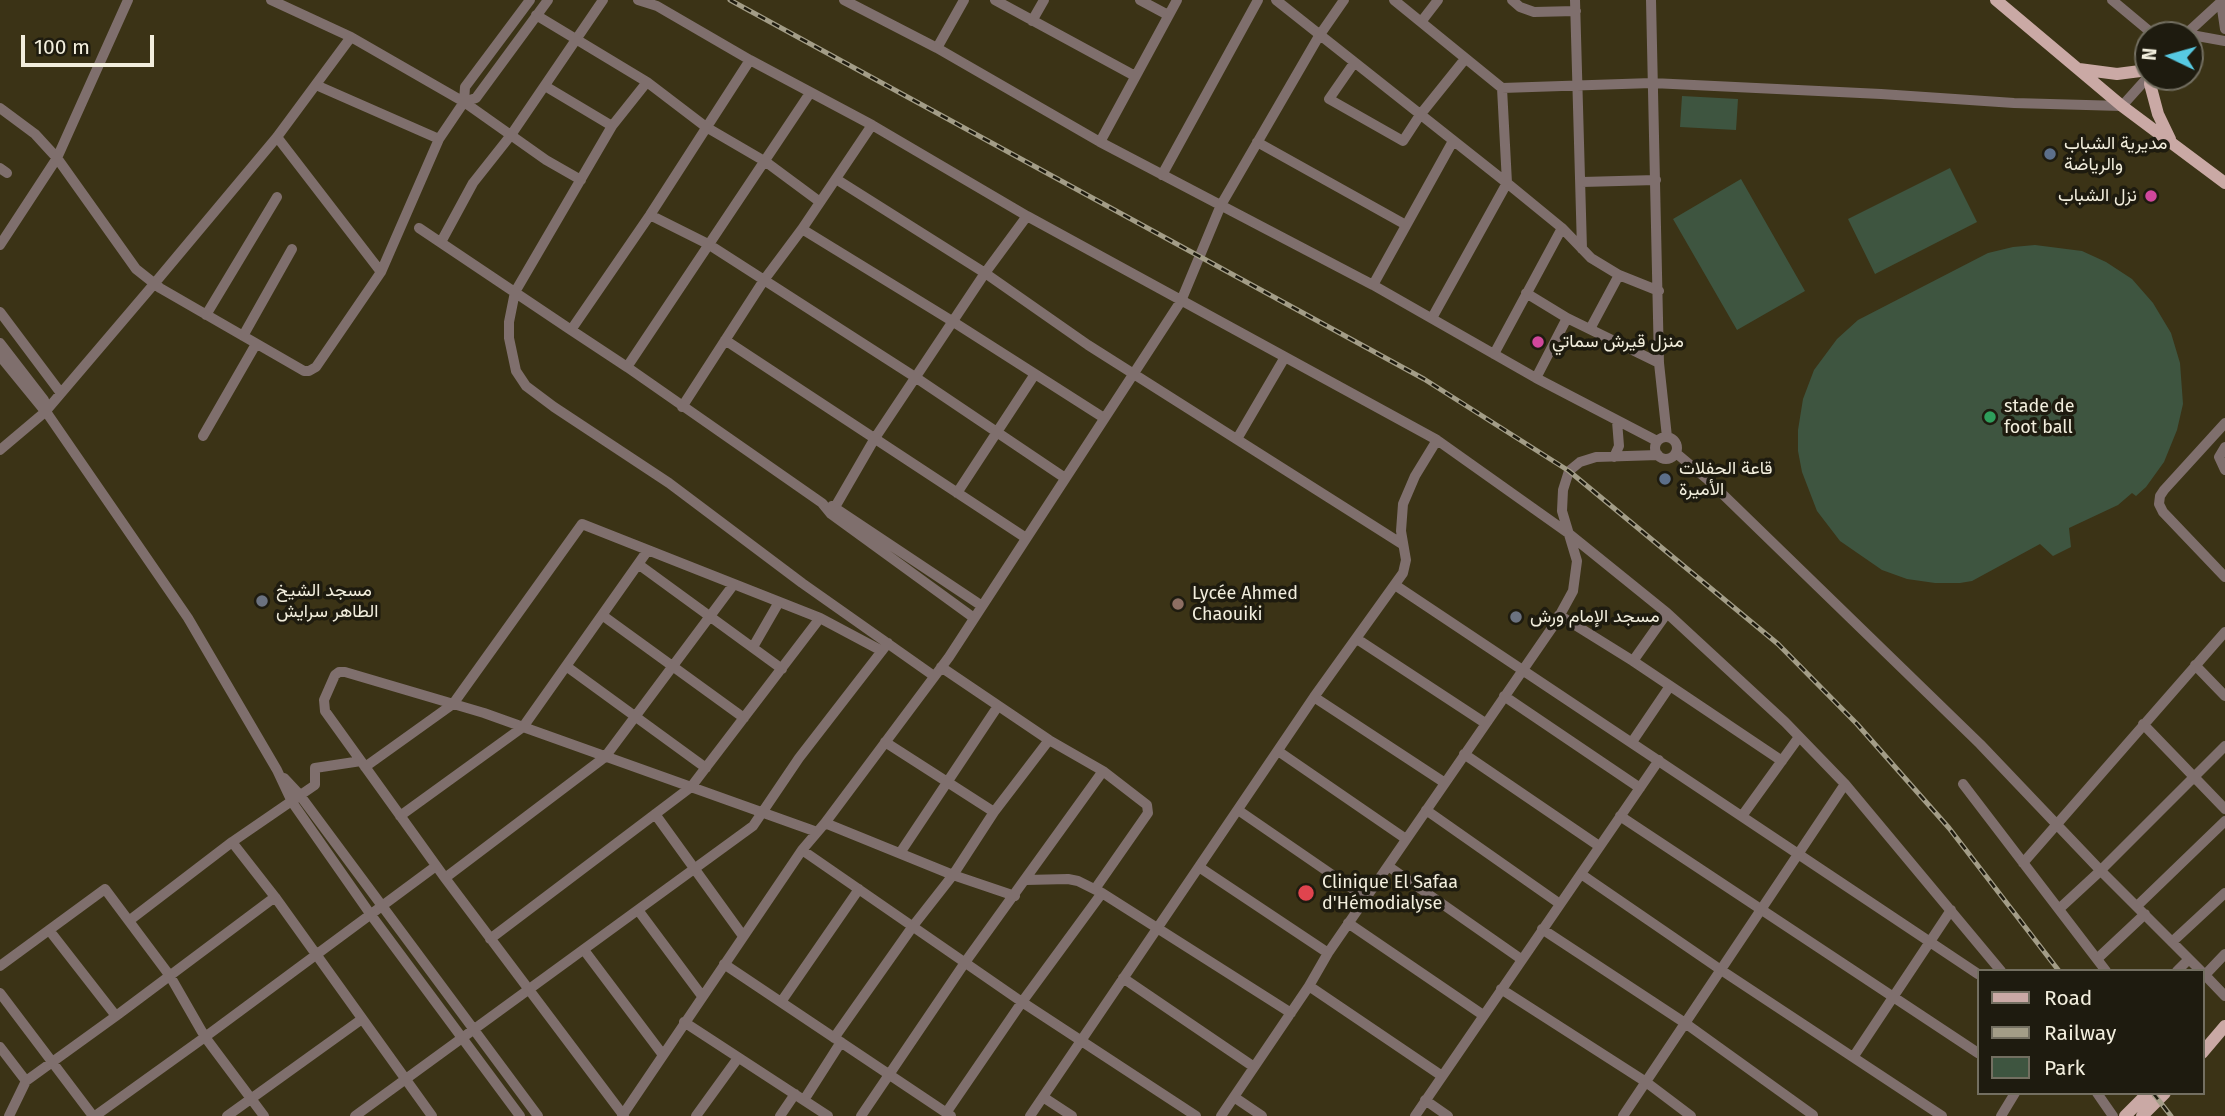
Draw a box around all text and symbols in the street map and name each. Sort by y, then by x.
scale bar [24,21,158,65]
north arrow [2134,21,2204,91]
text: 100 m [34,34,90,60]
text: N [2138,47,2162,62]
place label: مديرية الشباب والرياضة [2064,133,2167,176]
marker: مديرية الشباب والرياضة [2042,146,2058,162]
place label: نزل الشباب [2058,185,2137,207]
marker: نزل الشباب [2143,188,2159,204]
place label: منزل قيرش سماتي [1552,331,1684,353]
marker: منزل قيرش سماتي [1530,334,1546,350]
place label: stade de foot ball [2004,396,2074,438]
marker: stade de foot ball [1982,409,1998,425]
place label: قاعة الحفلات الأميرة [1679,458,1773,500]
marker: قاعة الحفلات الأميرة [1657,471,1673,487]
place label: مسجد الشيخ الطاهر سرايش [276,580,378,622]
place label: Lycée Ahmed Chaouiki [1192,583,1298,626]
marker: مسجد الشيخ الطاهر سرايش [254,593,270,609]
marker: Lycée Ahmed Chaouiki [1170,596,1186,612]
place label: مسجد الإمام ورش [1530,606,1660,628]
marker: مسجد الإمام ورش [1508,609,1524,625]
place label: Clinique El Safaa d'Hémodialyse [1322,872,1458,914]
marker: Clinique El Safaa d'Hémodialyse [1296,883,1316,903]
legend [1976,969,2204,1095]
text: Road [2044,985,2092,1011]
text: Railway [2044,1020,2116,1046]
text: Park [2044,1055,2085,1081]

